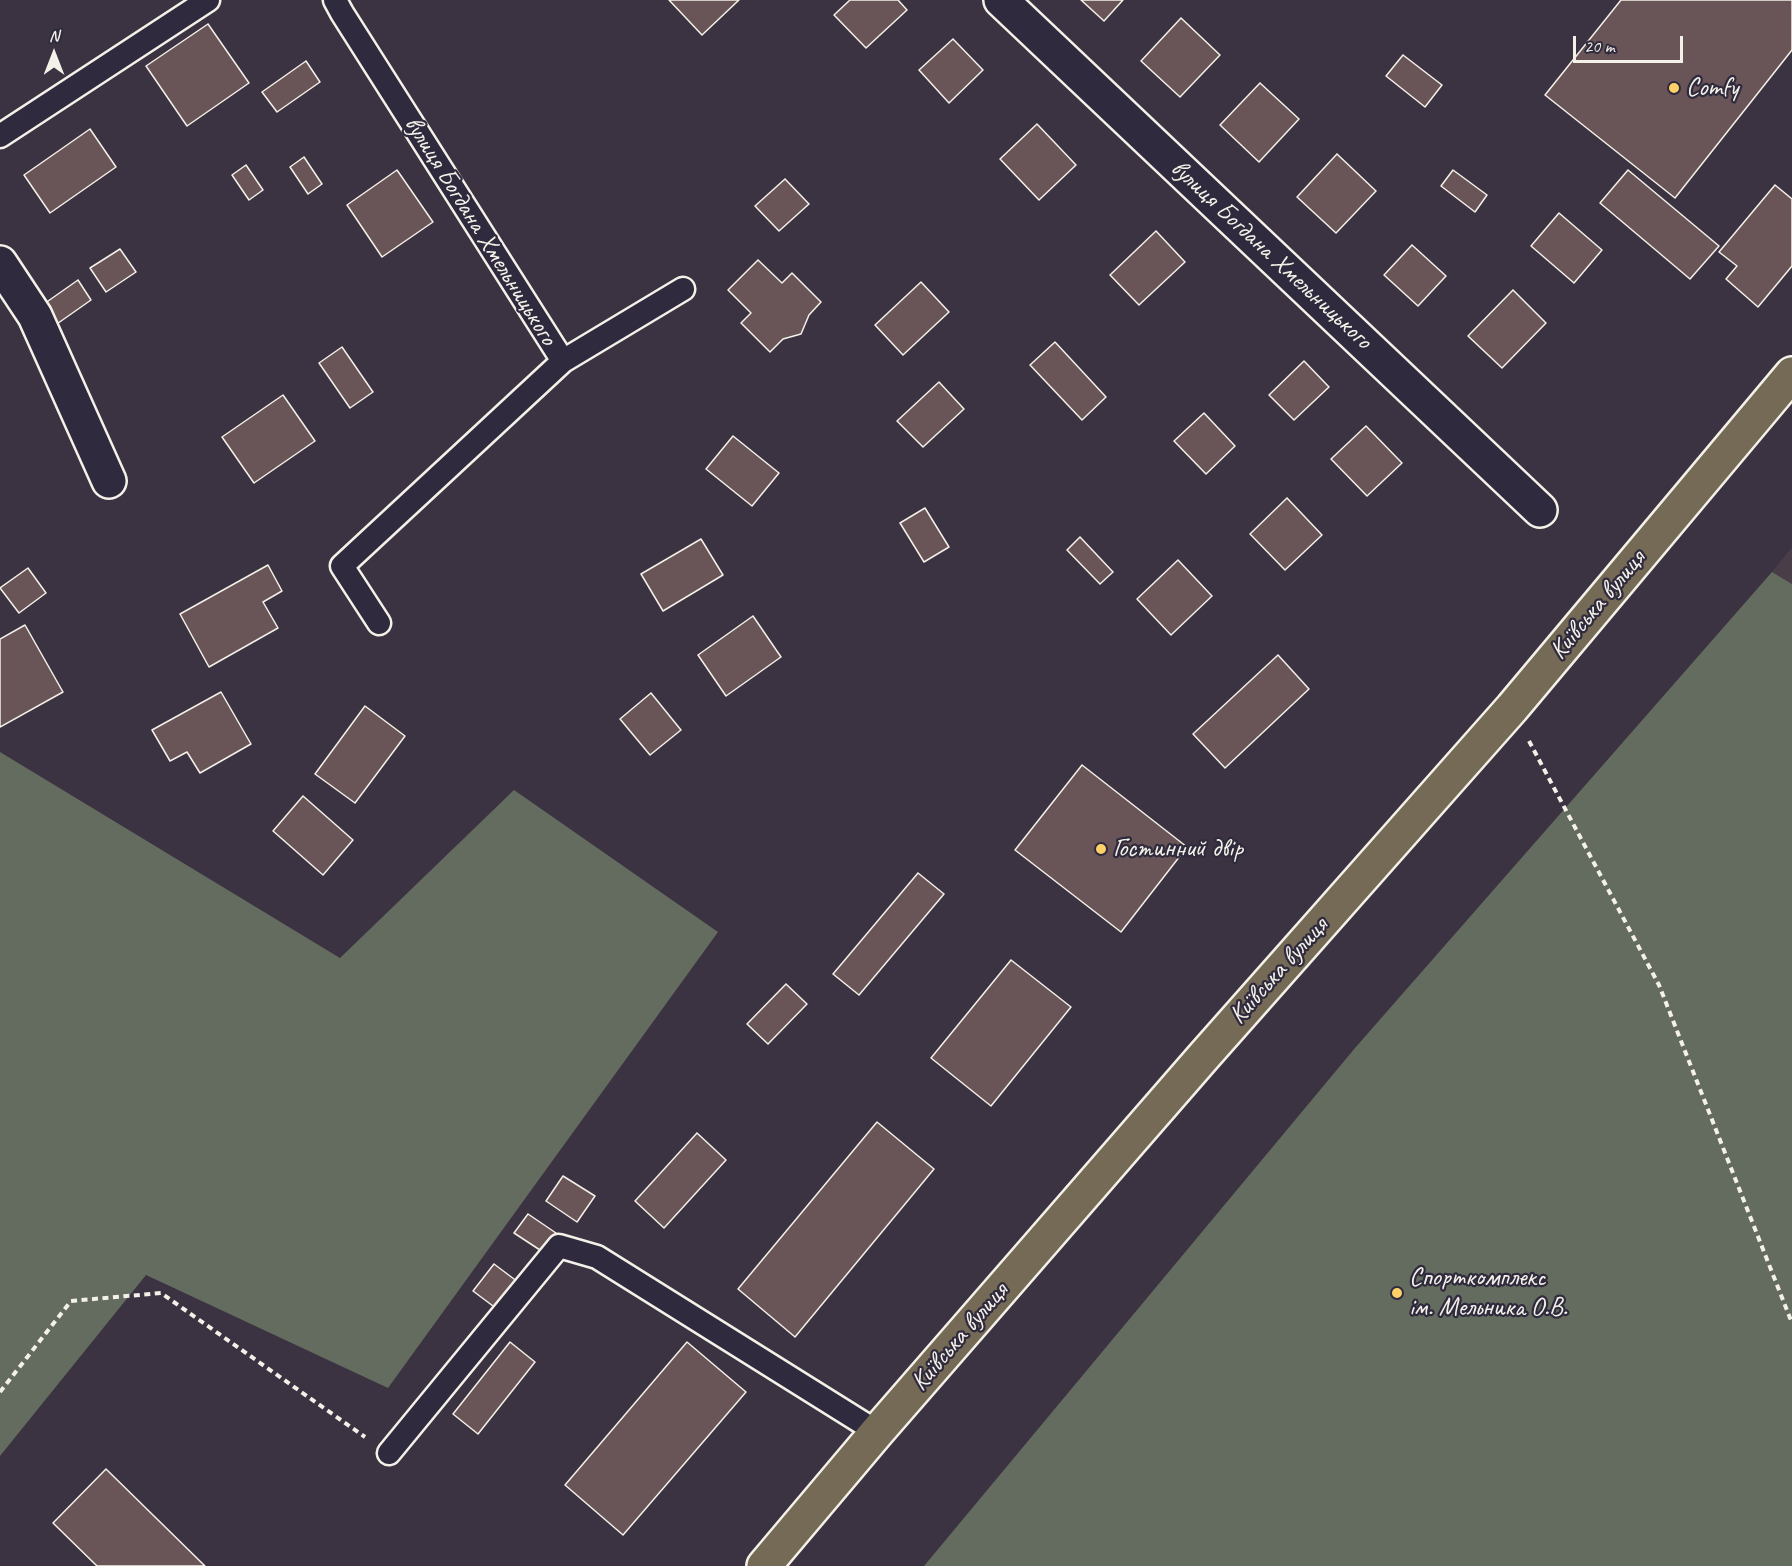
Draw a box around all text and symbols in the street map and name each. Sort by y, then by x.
north arrow [24,24,84,84]
scale bar [1576,24,1686,62]
text: N [49,26,59,46]
text: 20 m [1584,35,1615,57]
place label: Comfy [1686,72,1738,104]
marker: Comfy [1667,81,1681,95]
street label: вулиця Богдана Хмельницького [397,111,563,351]
street label: вулиця Богдана Хмельницького [1164,153,1378,357]
street label: Київська вулиця [1543,544,1653,666]
place label: Гостинний двір [1113,833,1243,865]
marker: Гостинний двір [1094,842,1108,856]
street label: Київська вулиця [1223,911,1335,1031]
place label: Спорткомплекс ім. Мельника О.В. [1409,1262,1567,1324]
street label: Київська вулиця [905,1277,1015,1397]
marker: Спорткомплекс ім. Мельника О.В. [1390,1286,1404,1300]

